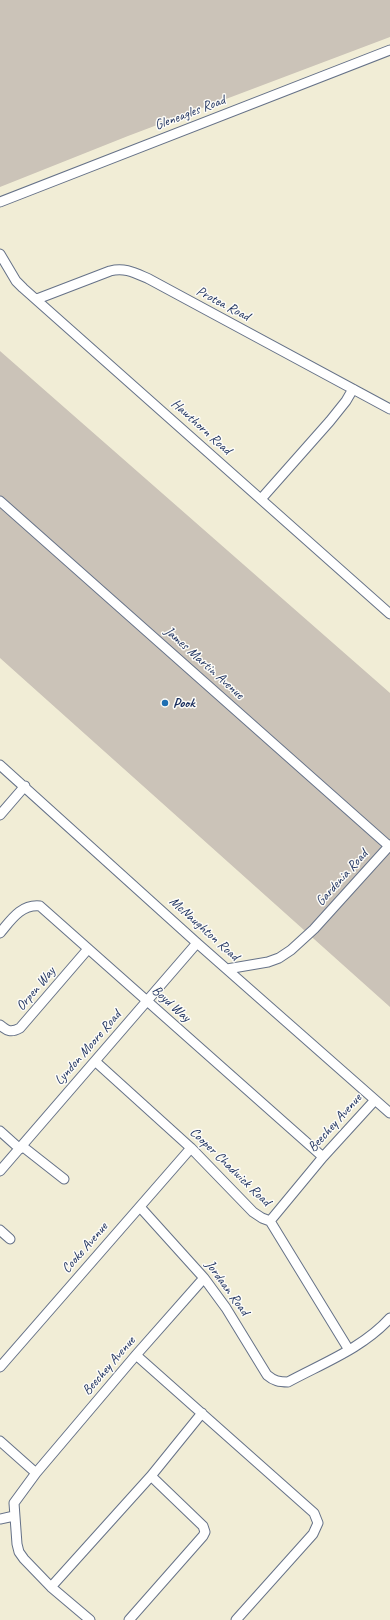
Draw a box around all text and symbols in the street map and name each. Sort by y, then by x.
street label: Gleneagles Road [152,92,228,134]
street label: Protea Road [193,283,253,325]
street label: Hawthorn Road [167,396,235,458]
street label: James Martin Avenue [161,623,247,703]
place label: Pook [173,695,195,711]
marker: Pook [160,698,170,708]
street label: Gardenia Road [312,846,372,910]
street label: McNaughton Road [166,893,242,965]
street label: Orpen Way [13,964,59,1014]
street label: Boyd Way [148,982,194,1026]
street label: Lyndon Moore Road [51,1007,125,1089]
street label: Beechey Avenue [304,1090,366,1156]
street label: Cooper Chadwick Road [186,1124,274,1210]
street label: Cooke Avenue [58,1219,112,1277]
street label: Jordaan Road [201,1257,253,1319]
street label: Beechey Avenue [79,1333,139,1399]

